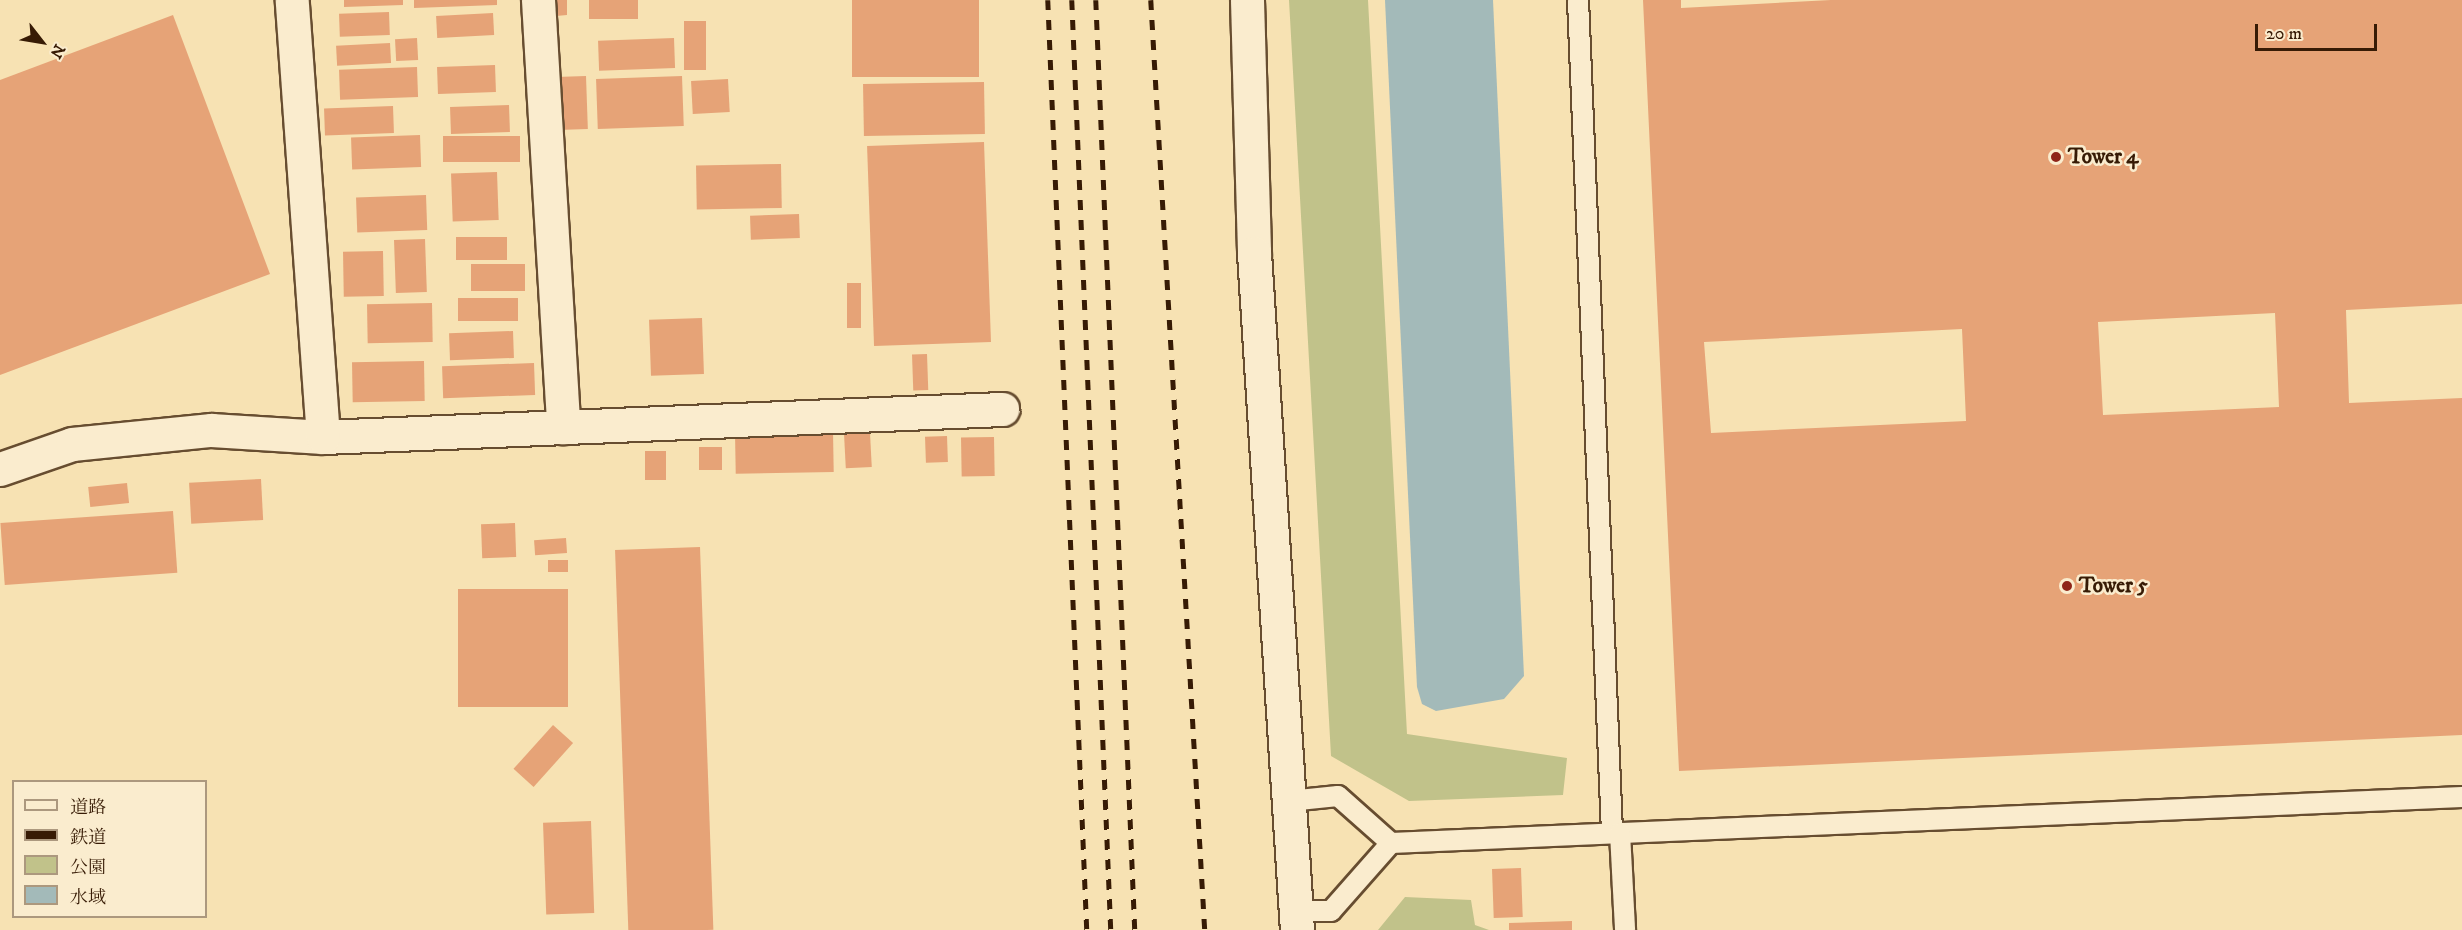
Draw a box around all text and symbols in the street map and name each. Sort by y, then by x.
north arrow [12,12,72,72]
scale bar [2258,12,2380,50]
text: 20 m [2266,23,2302,45]
text: N [45,40,69,62]
place label: Tower 4 [2068,144,2138,170]
marker: Tower 4 [2049,150,2063,164]
place label: Tower 5 [2079,573,2148,599]
marker: Tower 5 [2060,579,2074,593]
legend [12,780,207,918]
text: 道路 [70,797,106,819]
text: 鉄道 [70,827,106,849]
text: 公園 [70,857,106,879]
text: 水域 [70,887,106,909]

